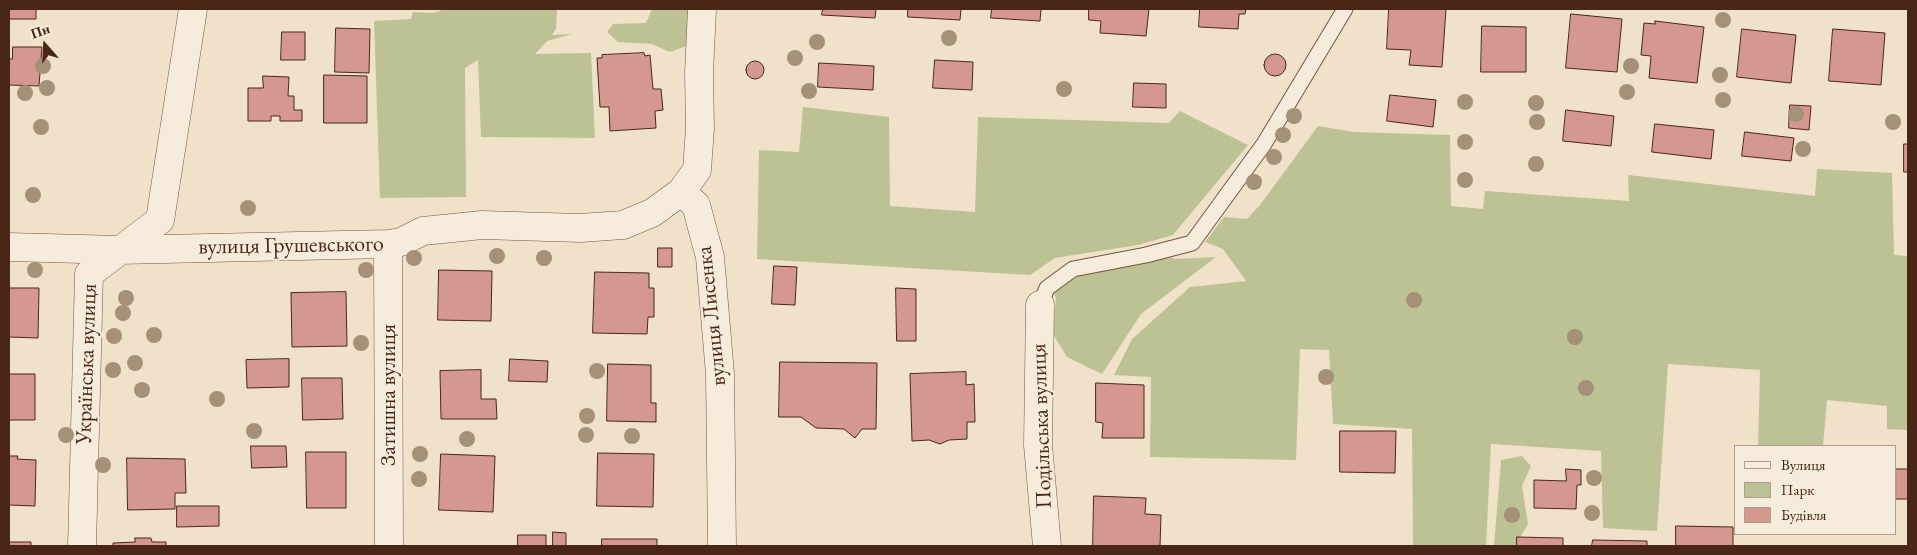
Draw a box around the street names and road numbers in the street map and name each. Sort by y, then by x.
street label: вулиця Грушевського [198,231,384,261]
street label: вулиця Лисенка [692,245,732,387]
street label: Українська вулиця [71,283,103,445]
street label: Затишна вулиця [376,324,402,466]
street label: Подільська вулиця [1026,343,1058,509]

